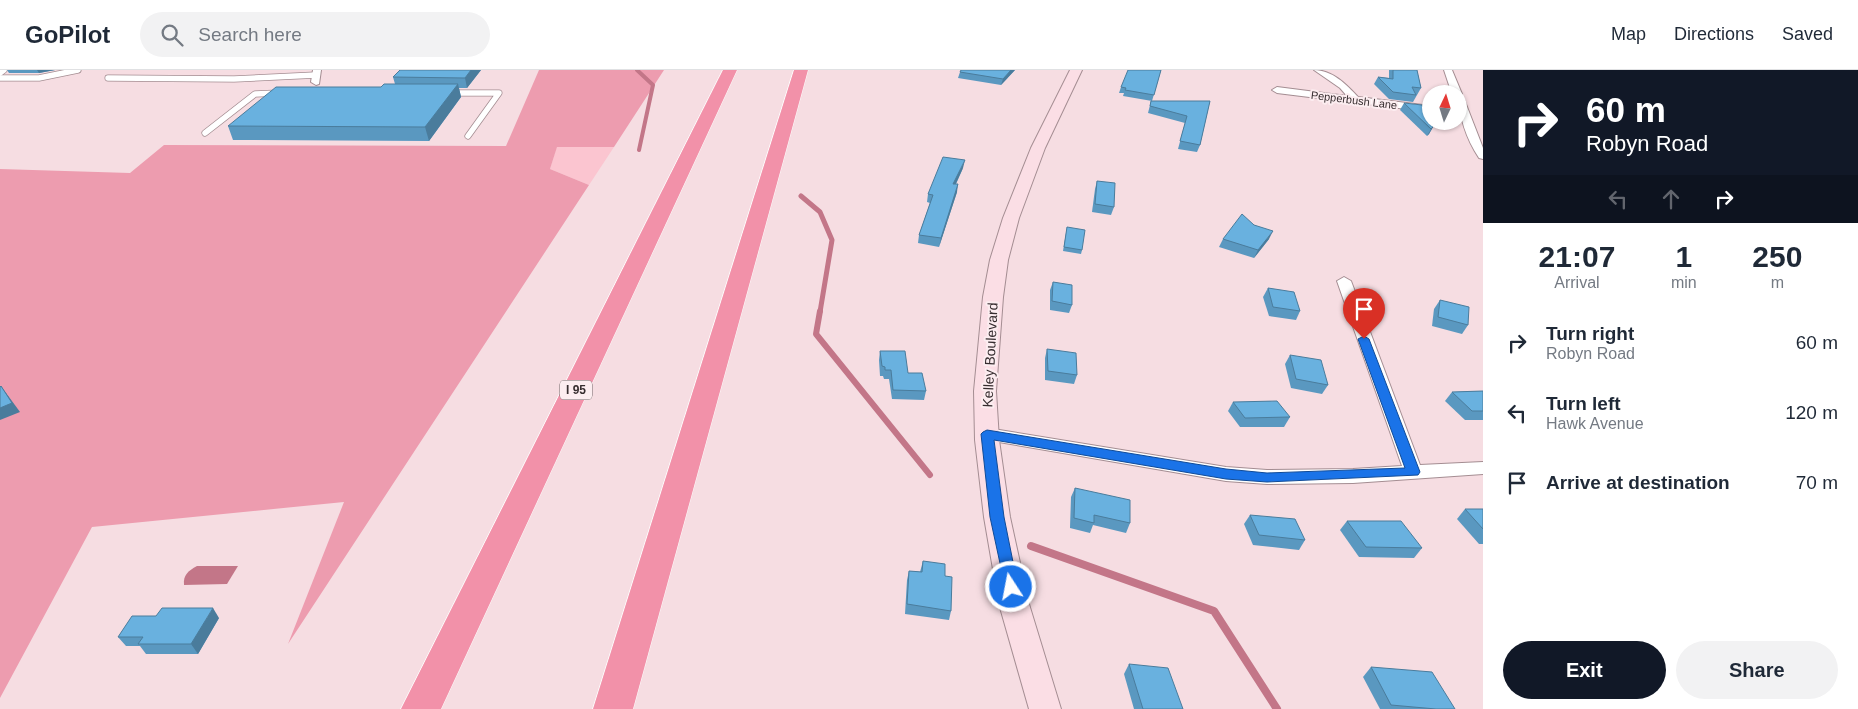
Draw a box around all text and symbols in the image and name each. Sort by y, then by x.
search box [140,12,490,57]
text: GoPilot [25,21,110,48]
icon: search [158,21,186,49]
text: Search here [198,24,302,45]
text: Map [1611,24,1646,44]
text: Directions [1674,24,1754,44]
text: Saved [1782,24,1833,44]
north arrow [1422,85,1468,130]
map controls [1422,85,1467,130]
street label: Pepperbush Lane [1310,89,1398,111]
icon: right [1503,90,1568,155]
text: 60 m [1586,90,1666,129]
text: Robyn Road [1586,131,1708,156]
icon: left [1604,185,1632,213]
icon: ahead [1657,185,1685,213]
icon: right [1710,185,1738,213]
text: 21:07 [1539,240,1615,273]
text: 1 [1675,240,1692,273]
text: 250 [1752,240,1802,273]
text: Arrival [1554,274,1600,291]
text: min [1671,274,1697,291]
text: m [1771,274,1784,291]
pin [1343,288,1385,339]
icon: arrive [1350,295,1378,323]
street label: Kelley Boulevard [979,302,1001,408]
text: Turn right [1546,323,1634,344]
icon: right [1503,329,1531,357]
text: 60 m [1796,332,1838,353]
text: Robyn Road [1546,345,1635,362]
road number: I 95 [560,380,592,400]
text: Turn left [1546,393,1621,414]
icon: left [1503,399,1531,427]
text: 120 m [1785,402,1838,423]
text: Hawk Avenue [1546,415,1644,432]
icon: arrive [1503,469,1531,497]
text: Arrive at destination [1546,472,1730,493]
text: 70 m [1796,472,1838,493]
position arrow [984,560,1036,612]
button: Exit [1503,641,1666,699]
button: Share [1676,641,1838,699]

